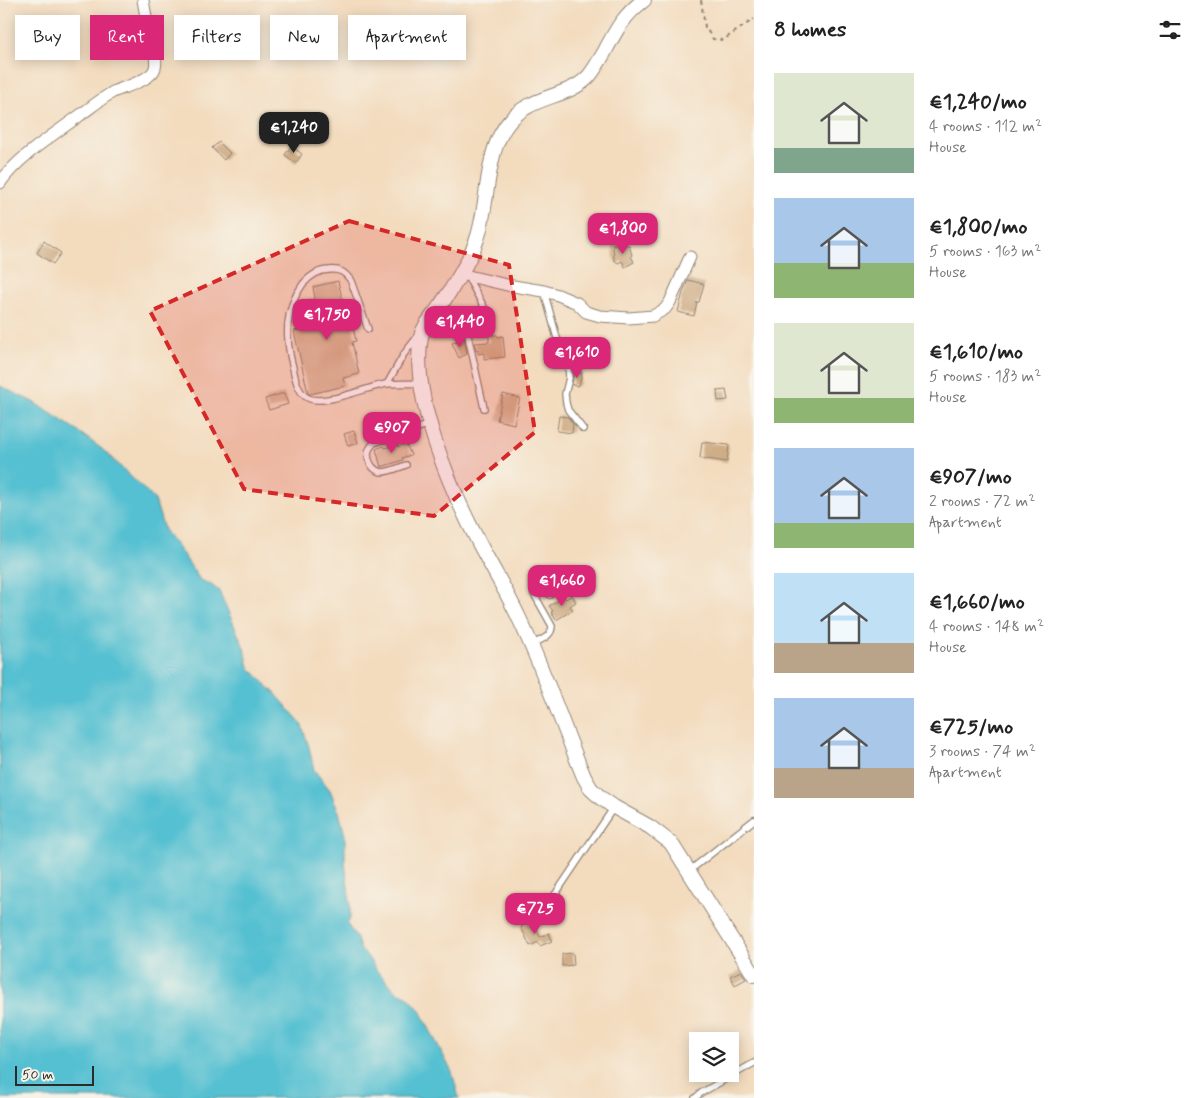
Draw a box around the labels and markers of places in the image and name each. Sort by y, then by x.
pin: €1,240 [253,112,335,154]
pin: €1,800 [582,212,664,255]
pin: €1,750 [286,298,368,341]
pin: €1,440 [419,306,501,348]
pin: €1,610 [536,336,618,379]
pin: €907 [362,412,422,454]
pin: €1,660 [521,564,603,607]
pin: €725 [505,892,565,935]

